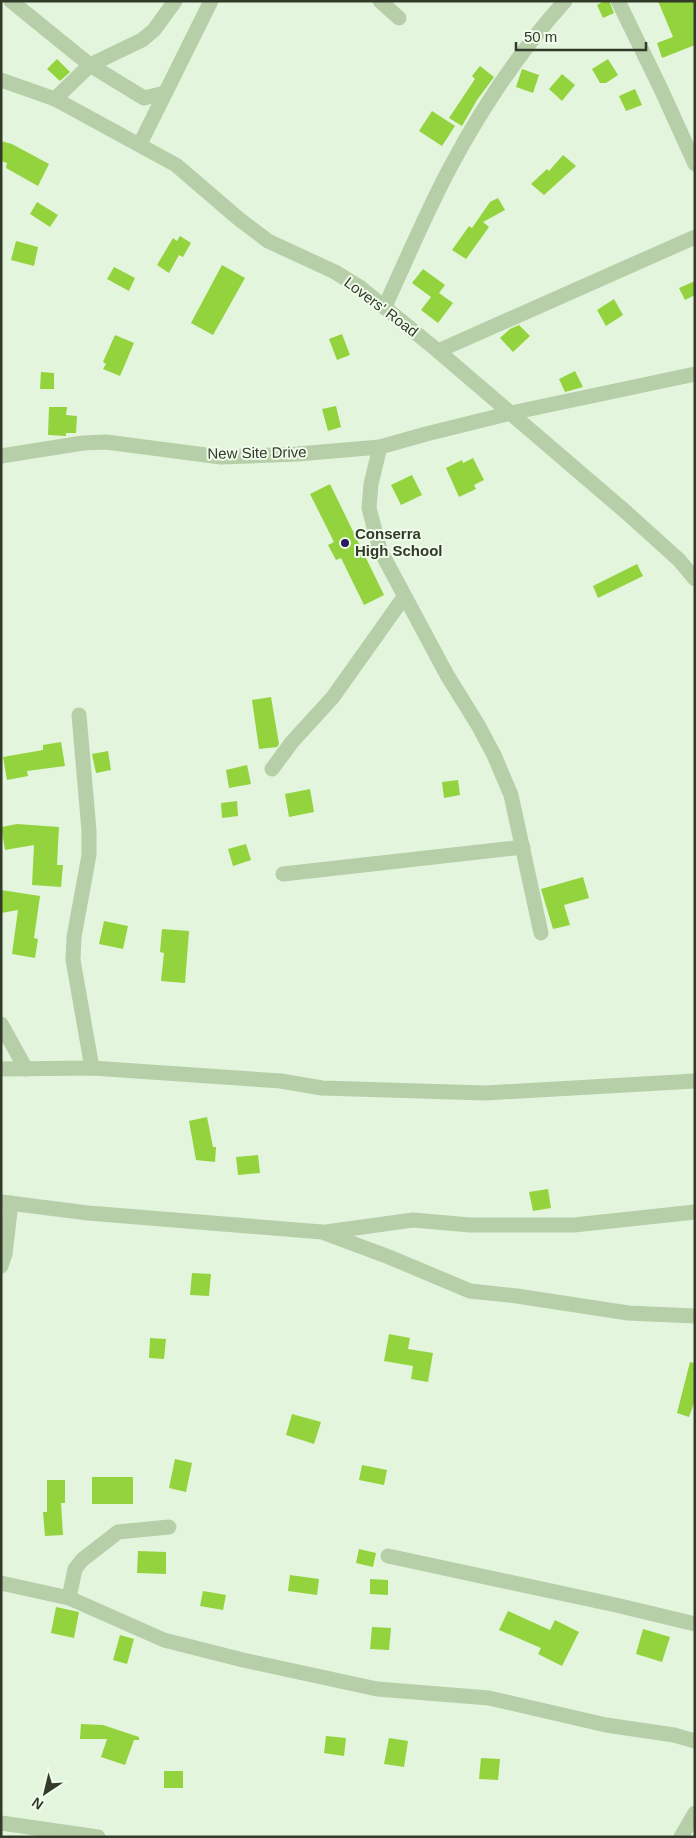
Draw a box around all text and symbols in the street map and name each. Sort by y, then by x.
scale bar [516,20,646,52]
text: 50 m [524,28,557,45]
street label: Lovers' Road [341,273,422,340]
street label: New Site Drive [207,443,307,462]
place label: Conserra High School [355,525,443,559]
marker: Conserra High School [339,537,351,549]
north arrow [20,1768,70,1818]
text: N [29,1794,46,1813]

